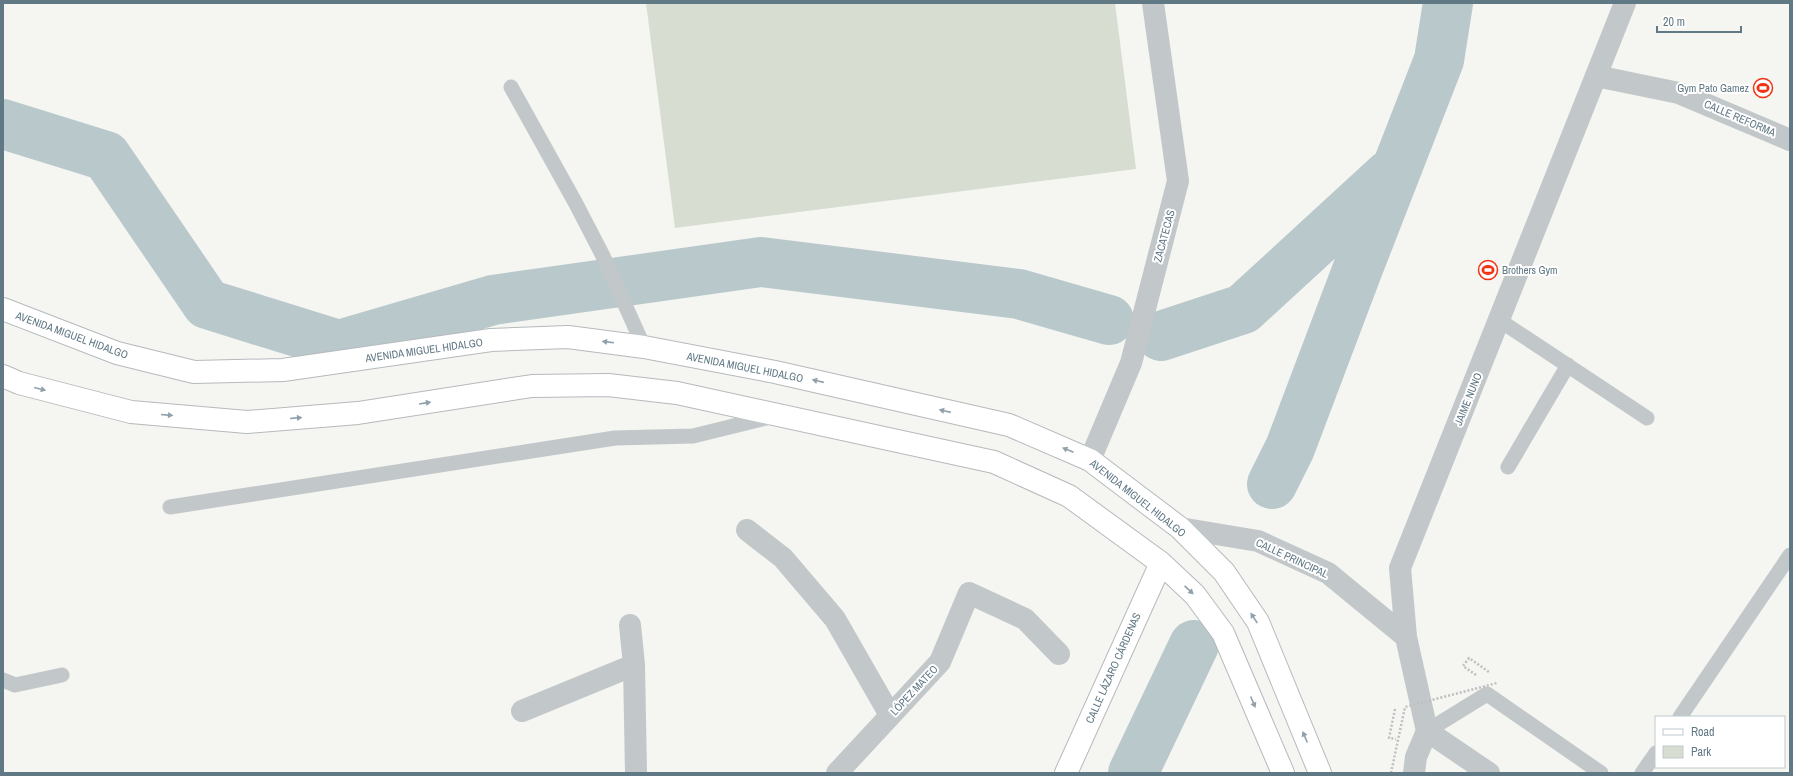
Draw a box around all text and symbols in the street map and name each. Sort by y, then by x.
scale bar [1657,8,1741,34]
text: 20 m [1663,14,1685,30]
sports icon: Gym Pato Gamez [1752,77,1774,99]
place label: Gym Pato Gamez [1677,81,1749,95]
street label: CALLE REFORMA [1702,97,1779,140]
street label: ZACATECAS [1150,208,1178,264]
sports icon: Brothers Gym [1477,259,1499,281]
place label: Brothers Gym [1502,263,1558,277]
street label: AVENIDA MIGUEL HIDALGO [13,308,130,362]
street label: AVENIDA MIGUEL HIDALGO [363,335,484,365]
one-way arrow [602,339,614,346]
street label: AVENIDA MIGUEL HIDALGO [685,349,804,385]
street label: JAIME NUNO [1451,371,1485,427]
one-way arrow [812,378,824,384]
one-way arrow [34,386,46,392]
one-way arrow [419,399,431,405]
one-way arrow [938,407,951,413]
one-way arrow [161,412,173,418]
one-way arrow [290,415,302,422]
one-way arrow [1062,447,1073,453]
street label: AVENIDA MIGUEL HIDALGO [1086,455,1189,540]
street label: CALLE PRINCIPAL [1254,535,1330,581]
one-way arrow [1184,585,1194,595]
street label: CALLE LÁZARO CÁRDENAS [1082,610,1144,726]
one-way arrow [1250,612,1258,623]
street label: LÓPEZ MATEO [887,662,941,718]
one-way arrow [1249,696,1256,708]
legend [1655,716,1785,768]
text: Road [1691,724,1715,740]
one-way arrow [1302,731,1309,743]
text: Park [1691,744,1711,760]

